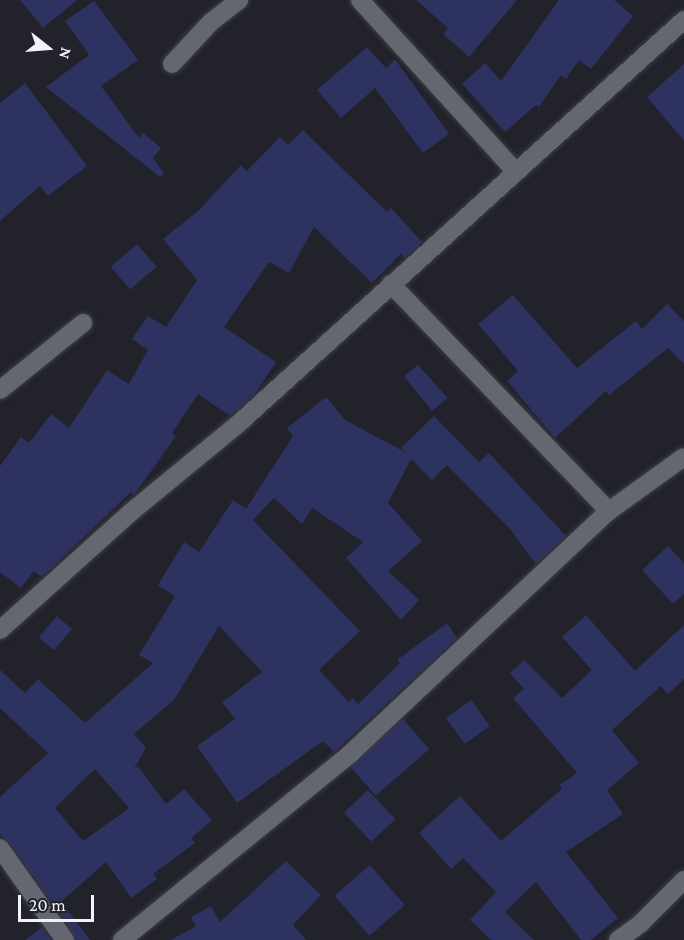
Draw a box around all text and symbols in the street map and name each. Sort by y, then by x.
north arrow [18,18,78,78]
text: N [56,46,75,61]
scale bar [21,883,98,921]
text: 20 m [29,895,66,915]

